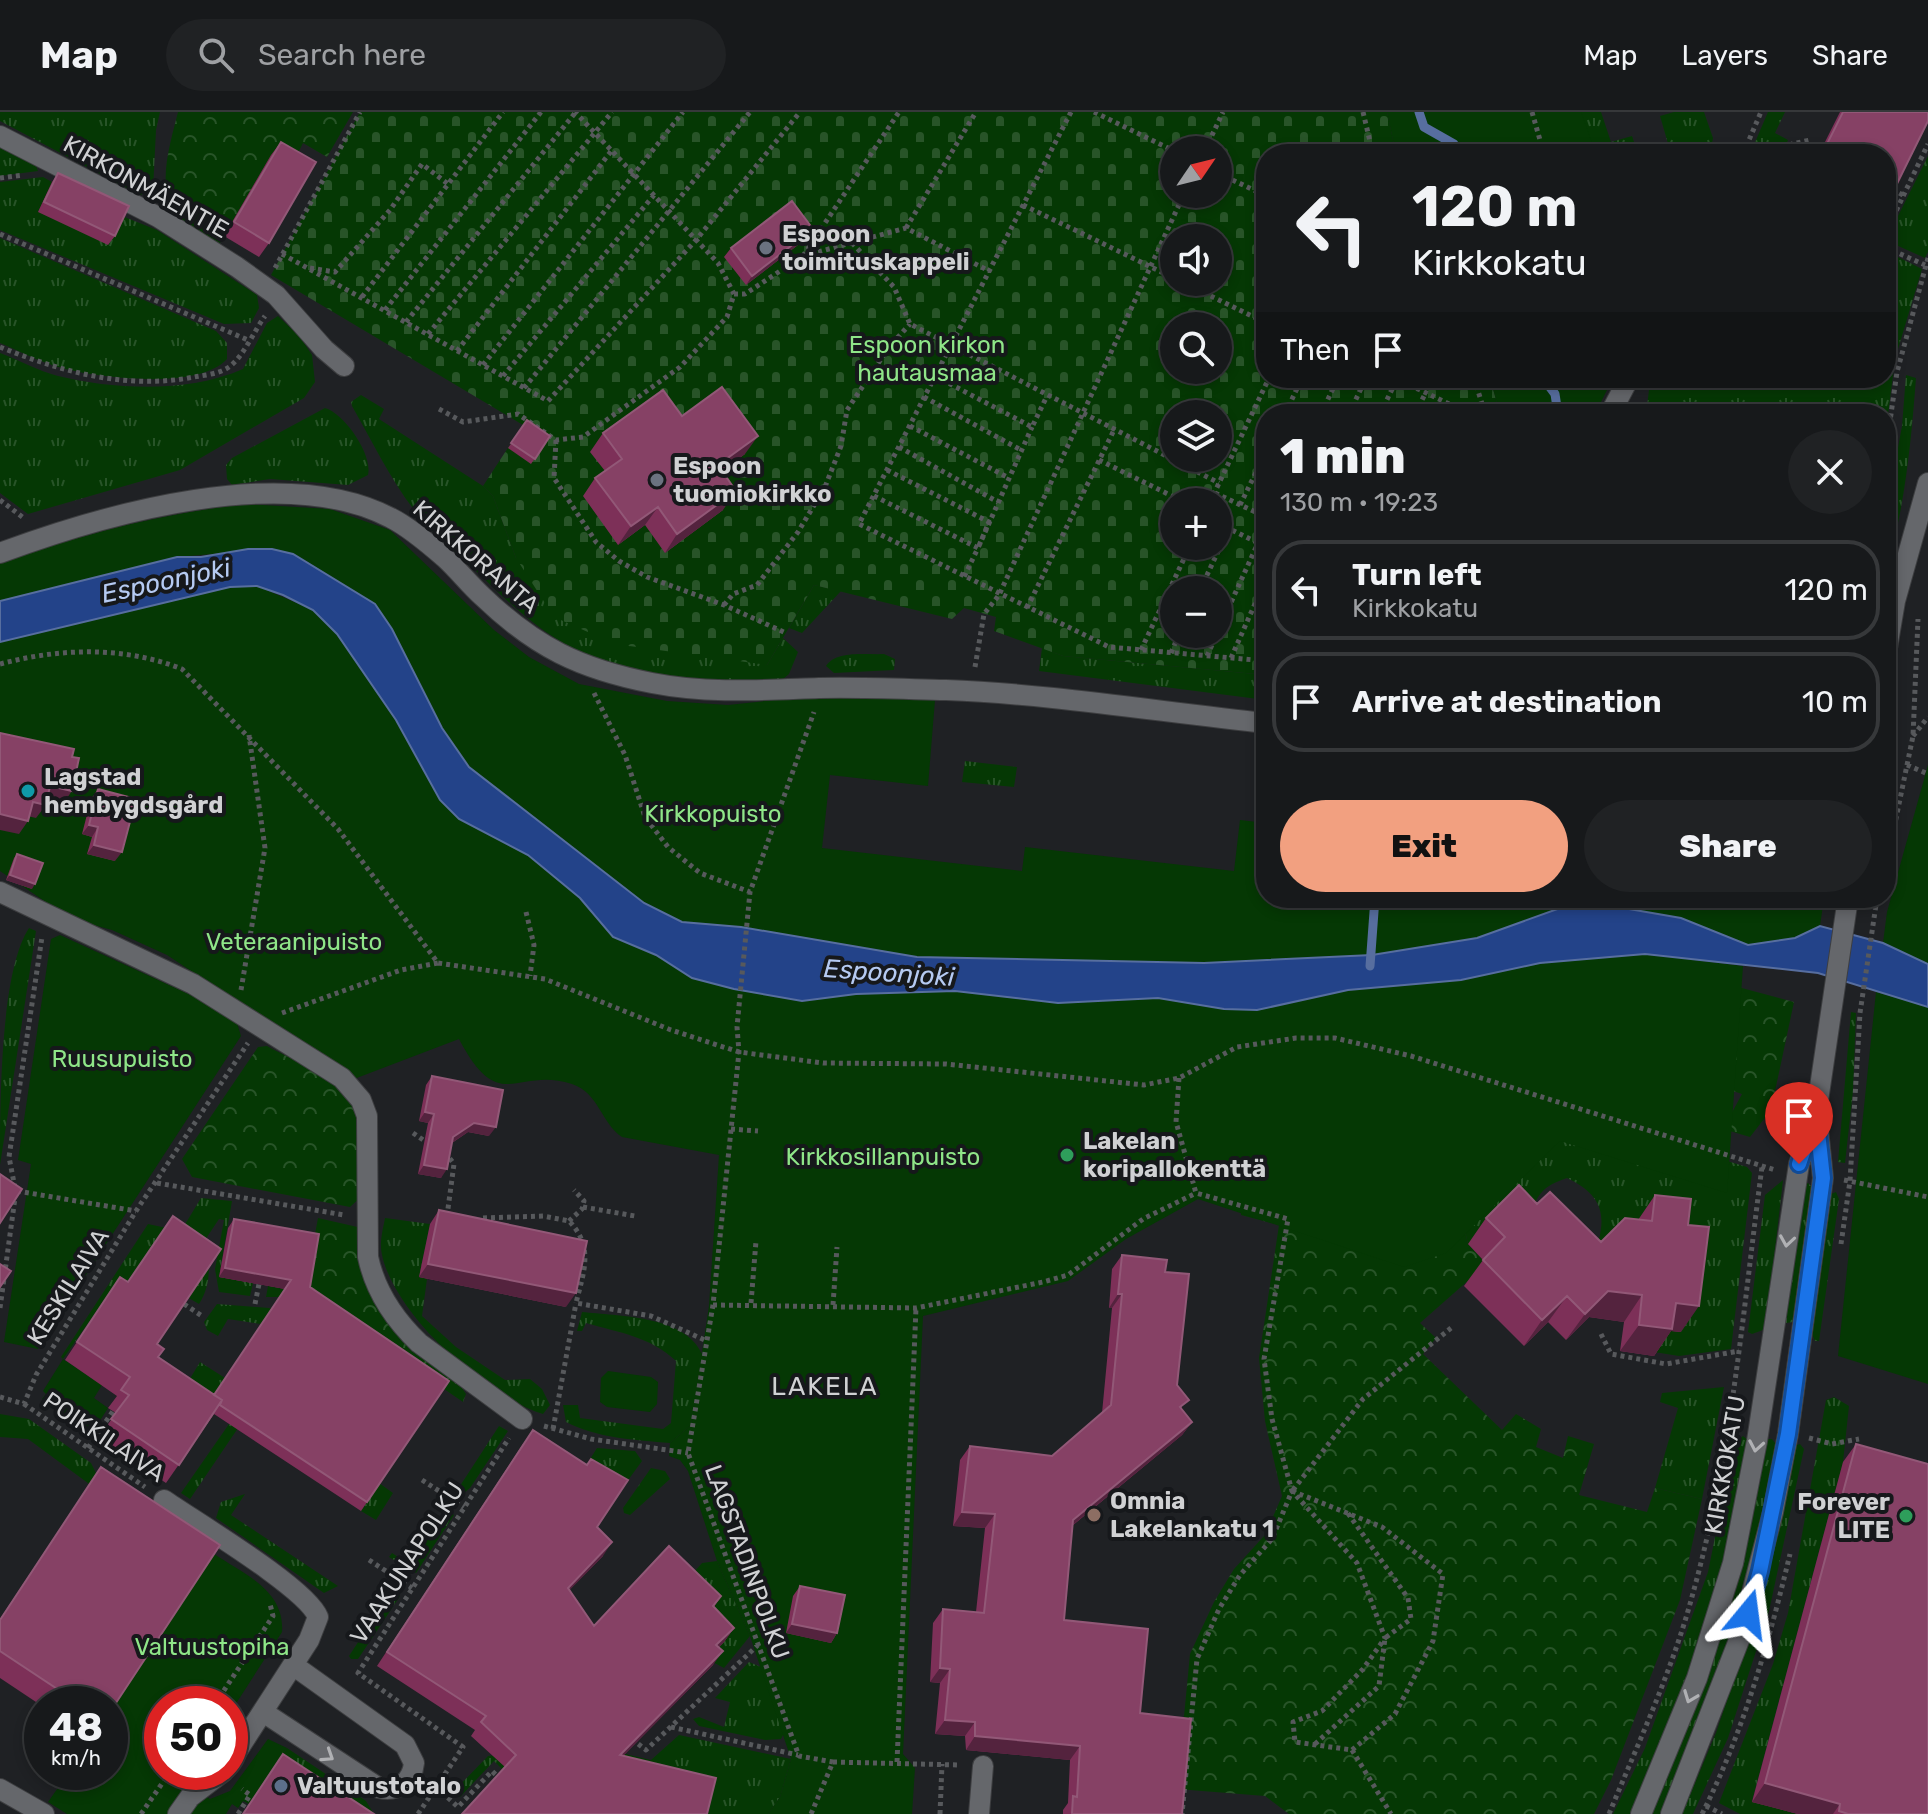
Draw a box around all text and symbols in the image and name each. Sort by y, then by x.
search box [166,19,726,91]
text: Map [40,32,118,78]
icon: search [194,33,238,77]
text: Search here [258,37,426,73]
text: Map [1583,39,1638,72]
text: Layers [1682,39,1768,72]
text: Share [1812,39,1888,72]
street label: KIRKONMÄENTIE [59,130,233,244]
north arrow [1160,136,1232,208]
map controls [1160,136,1232,648]
text: 120 m [1412,174,1578,240]
icon: left [1280,176,1384,280]
place label: Espoon toimituskappeli [782,220,970,276]
button: sound [1160,224,1232,296]
marker: Espoon toimituskappeli [757,239,775,257]
text: Kirkkokatu [1412,241,1587,284]
button: search [1160,312,1232,384]
icon: arrive [1366,328,1410,372]
park label: Espoon kirkon hautausmaa [849,331,1005,387]
text: Then [1280,332,1350,368]
button: layers [1160,400,1232,472]
text: 1 min [1280,428,1406,485]
button: close [1788,430,1872,514]
place label: Espoon tuomiokirkko [673,452,832,508]
marker: Espoon tuomiokirkko [648,471,666,489]
text: 130 m · 19:23 [1280,487,1438,518]
button: + [1160,488,1232,560]
street label: KIRKKORANTA [407,495,545,619]
water label: Espoonjoki [99,552,234,610]
text: Turn left [1352,557,1482,593]
icon: left [1284,568,1328,612]
text: 120 m [1784,572,1868,608]
button: − [1160,576,1232,648]
text: Kirkkokatu [1352,593,1478,624]
icon: arrive [1284,680,1328,724]
text: Arrive at destination [1352,684,1662,720]
text: 10 m [1802,684,1868,720]
place label: Lagstad hembygdsgård [44,763,223,819]
marker: Lagstad hembygdsgård [19,782,37,800]
park label: Kirkkopuisto [644,800,782,828]
button: Exit [1280,800,1568,892]
button: Share [1584,800,1872,892]
park label: Veteraanipuisto [206,928,382,956]
water label: Espoonjoki [822,953,956,993]
park label: Ruusupuisto [51,1045,193,1073]
pin [1765,1082,1833,1164]
icon: arrive [1777,1094,1821,1138]
place label: Lakelan koripallokenttä [1083,1127,1266,1183]
park label: Kirkkosillanpuisto [786,1143,980,1171]
marker: Lakelan koripallokenttä [1058,1146,1076,1164]
street label: KESKILAIVA [21,1224,115,1350]
one-way arrow [1780,1234,1797,1248]
district label: LAKELA [771,1371,879,1402]
street label: POIKKILAIVA [38,1386,170,1488]
street label: KIRKKOKATU [1699,1393,1751,1537]
one-way arrow [1748,1439,1765,1453]
street label: LAGSTADINPOLKU [699,1461,795,1663]
street label: VAAKUNAPOLKU [344,1477,470,1649]
place label: Omnia Lakelankatu 1 [1110,1487,1274,1543]
place label: Forever LITE [1797,1488,1890,1544]
marker: Omnia Lakelankatu 1 [1085,1506,1103,1524]
marker: Forever LITE [1897,1507,1915,1525]
position arrow [1706,1572,1790,1656]
park label: Valtuustopiha [134,1633,290,1661]
speed limit sign: 50 [144,1686,248,1790]
one-way arrow [1683,1689,1700,1703]
text: 48 [49,1704,103,1751]
text: km/h [51,1746,101,1770]
one-way arrow [320,1746,334,1761]
place label: Valtuustotalo [297,1772,461,1800]
marker: Valtuustotalo [272,1777,290,1795]

